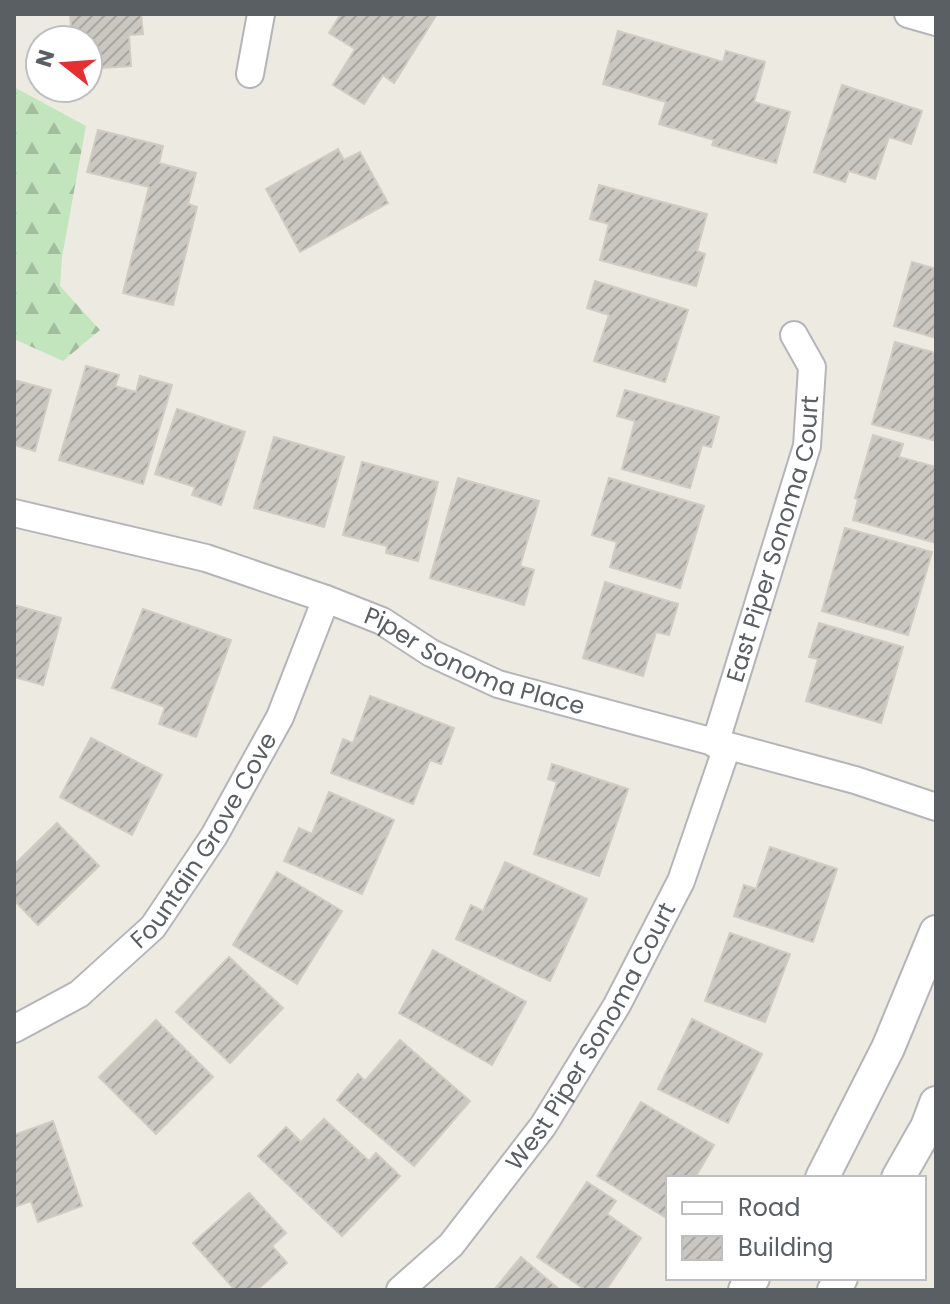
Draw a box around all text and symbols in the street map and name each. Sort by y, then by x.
north arrow [24,24,104,104]
text: N [28,46,63,71]
street label: East Piper Sonoma Court [718,394,826,686]
street label: Piper Sonoma Place [359,599,589,723]
street label: Fountain Grove Cove [123,726,284,956]
street label: West Piper Sonoma Court [498,897,683,1177]
legend [666,1176,926,1280]
text: Road [738,1191,800,1224]
text: Building [738,1231,834,1264]

